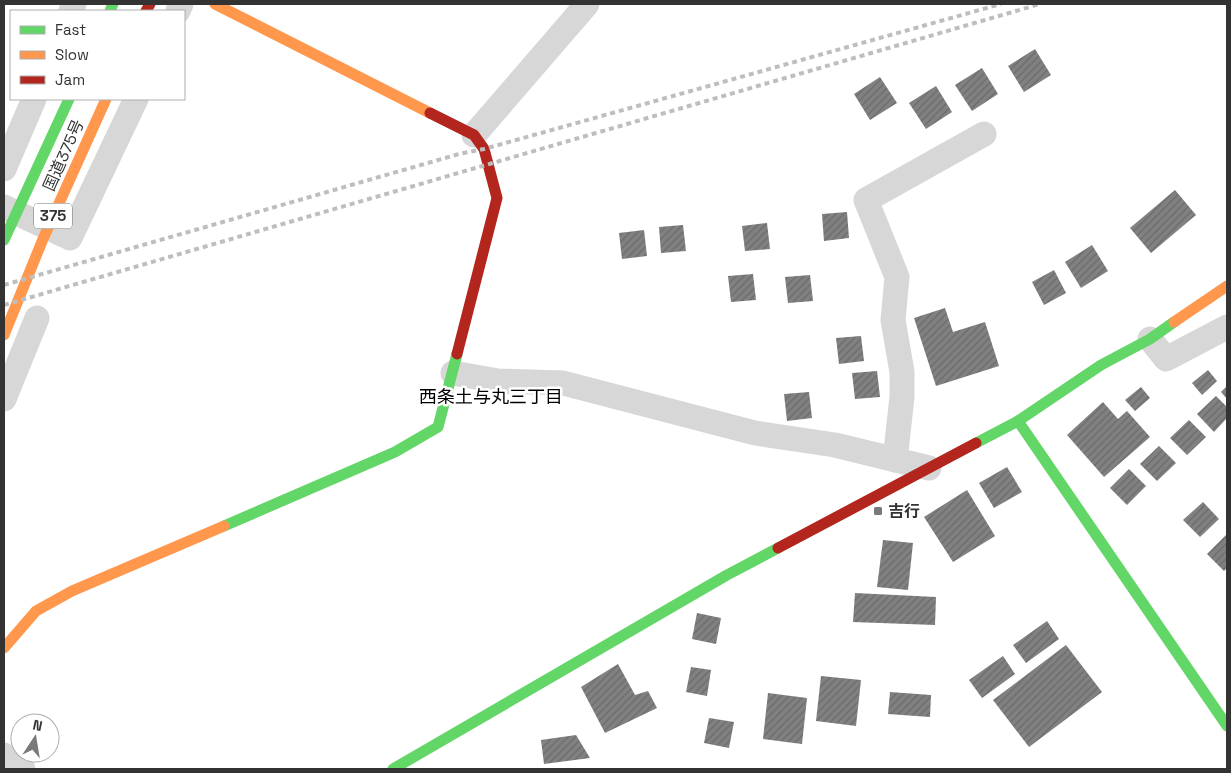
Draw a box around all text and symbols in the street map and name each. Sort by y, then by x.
legend [10,10,185,100]
text: Fast [55,20,86,39]
text: Slow [55,45,89,64]
text: Jam [55,70,85,89]
street label: 国道375号 [38,116,89,194]
road number: 375 [34,204,72,228]
district label: 西条土与丸三丁目 [419,385,563,408]
place label: 吉行 [888,501,920,522]
marker: 吉行 [872,505,884,517]
north arrow [10,713,60,763]
text: N [31,716,44,735]

